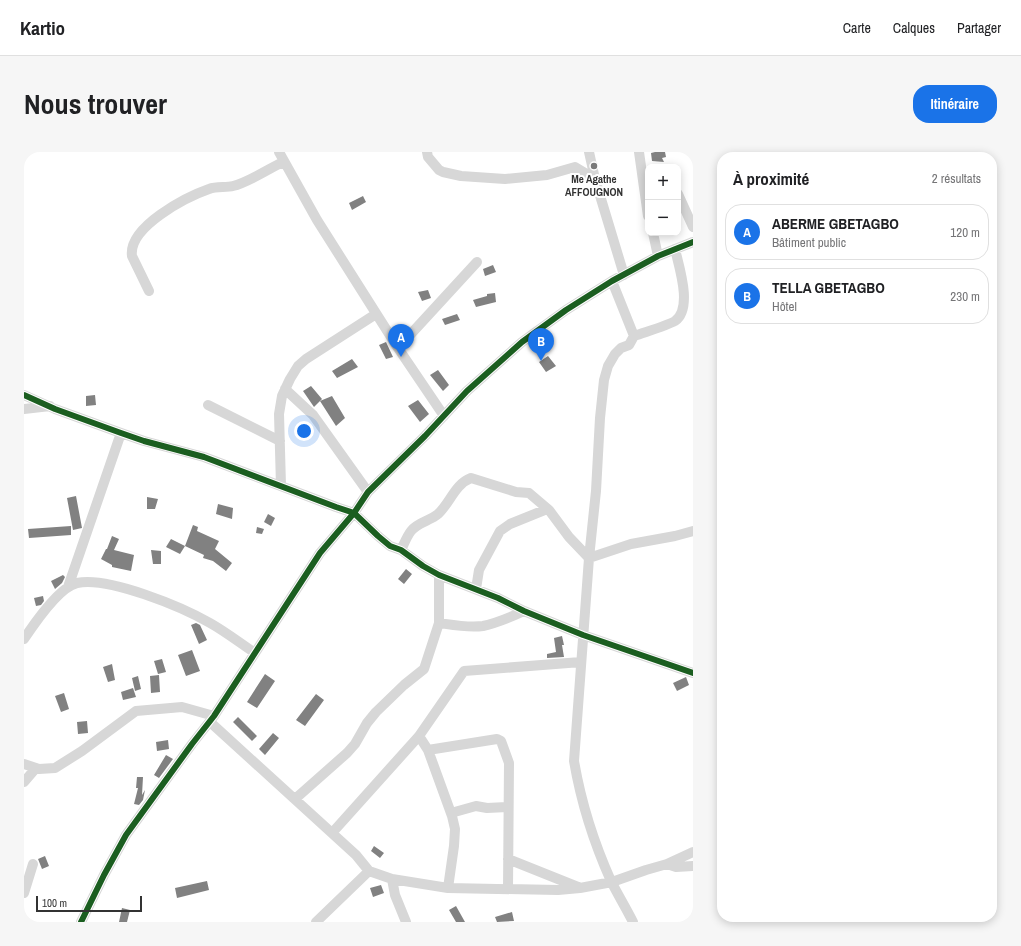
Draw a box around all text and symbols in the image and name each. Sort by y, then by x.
text: Kartio [20,15,65,41]
text: Carte [843,19,871,37]
text: Calques [893,19,935,37]
text: Partager [957,19,1001,37]
text: Nous trouver [24,85,167,123]
button: Itinéraire [913,85,997,123]
marker: Me Agathe AFFOUGNON [589,161,599,171]
map controls [645,164,681,236]
button: + [645,164,681,200]
text: À proximité [733,167,809,190]
text: 2 résultats [932,170,981,187]
place label: Me Agathe AFFOUGNON [565,172,623,199]
button: − [645,200,681,236]
text: ABERME GBETAGBO [772,213,899,234]
text: A [743,224,751,241]
text: 120 m [950,224,980,241]
text: Bâtiment public [772,234,846,251]
text: TELLA GBETAGBO [772,277,885,298]
text: B [743,288,751,305]
text: 230 m [950,288,980,305]
text: Hôtel [772,298,797,315]
pin: A [388,324,414,357]
pin: B [528,328,554,361]
your location [294,421,314,441]
scale bar [36,894,142,913]
text: 100 m [42,896,67,910]

